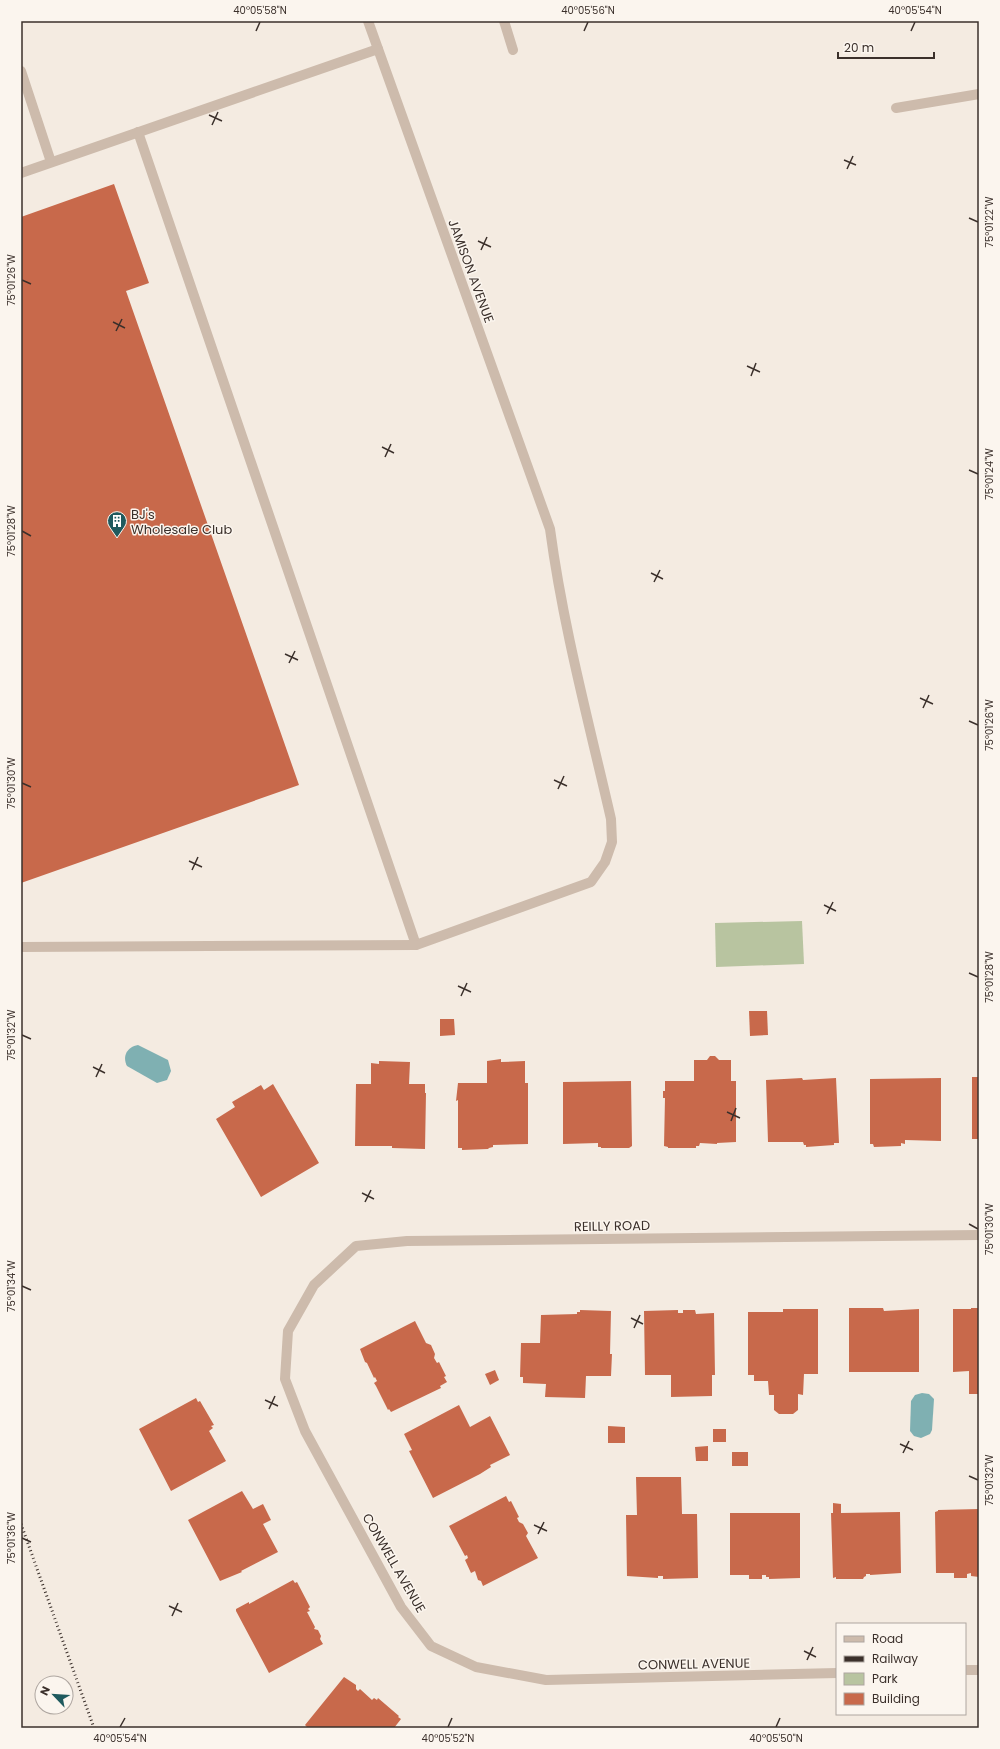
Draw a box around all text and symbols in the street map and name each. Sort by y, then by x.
text: 40°05'58"N [233,3,287,18]
text: 40°05'56"N [561,3,615,18]
text: 40°05'54"N [888,3,942,18]
scale bar [838,34,934,60]
text: 20 m [844,39,874,56]
text: 75°01'22"W [982,196,997,248]
street label: JAMISON AVENUE [443,216,499,326]
text: 75°01'26"W [4,254,19,306]
text: 75°01'24"W [982,448,997,500]
text: 75°01'28"W [4,505,19,557]
place label: BJ's Wholesale Club [131,505,232,539]
building icon: BJ's Wholesale Club [106,510,128,538]
text: 75°01'26"W [982,699,997,751]
text: 75°01'30"W [4,757,19,809]
text: 75°01'28"W [982,951,997,1003]
text: 75°01'32"W [4,1009,19,1061]
text: 75°01'30"W [982,1203,997,1255]
street label: REILLY ROAD [574,1216,650,1236]
text: 75°01'34"W [4,1260,19,1312]
text: 75°01'32"W [982,1454,997,1506]
street label: CONWELL AVENUE [358,1510,430,1616]
text: 75°01'36"W [4,1512,19,1564]
legend [836,1623,966,1715]
text: Road [872,1630,903,1647]
text: Railway [872,1650,918,1667]
street label: CONWELL AVENUE [638,1654,750,1674]
text: Park [872,1670,899,1687]
north arrow [34,1675,74,1715]
text: N [36,1684,54,1698]
text: Building [872,1690,920,1707]
text: 40°05'54"N [93,1731,147,1746]
text: 40°05'52"N [422,1731,474,1746]
text: 40°05'50"N [749,1731,803,1746]

